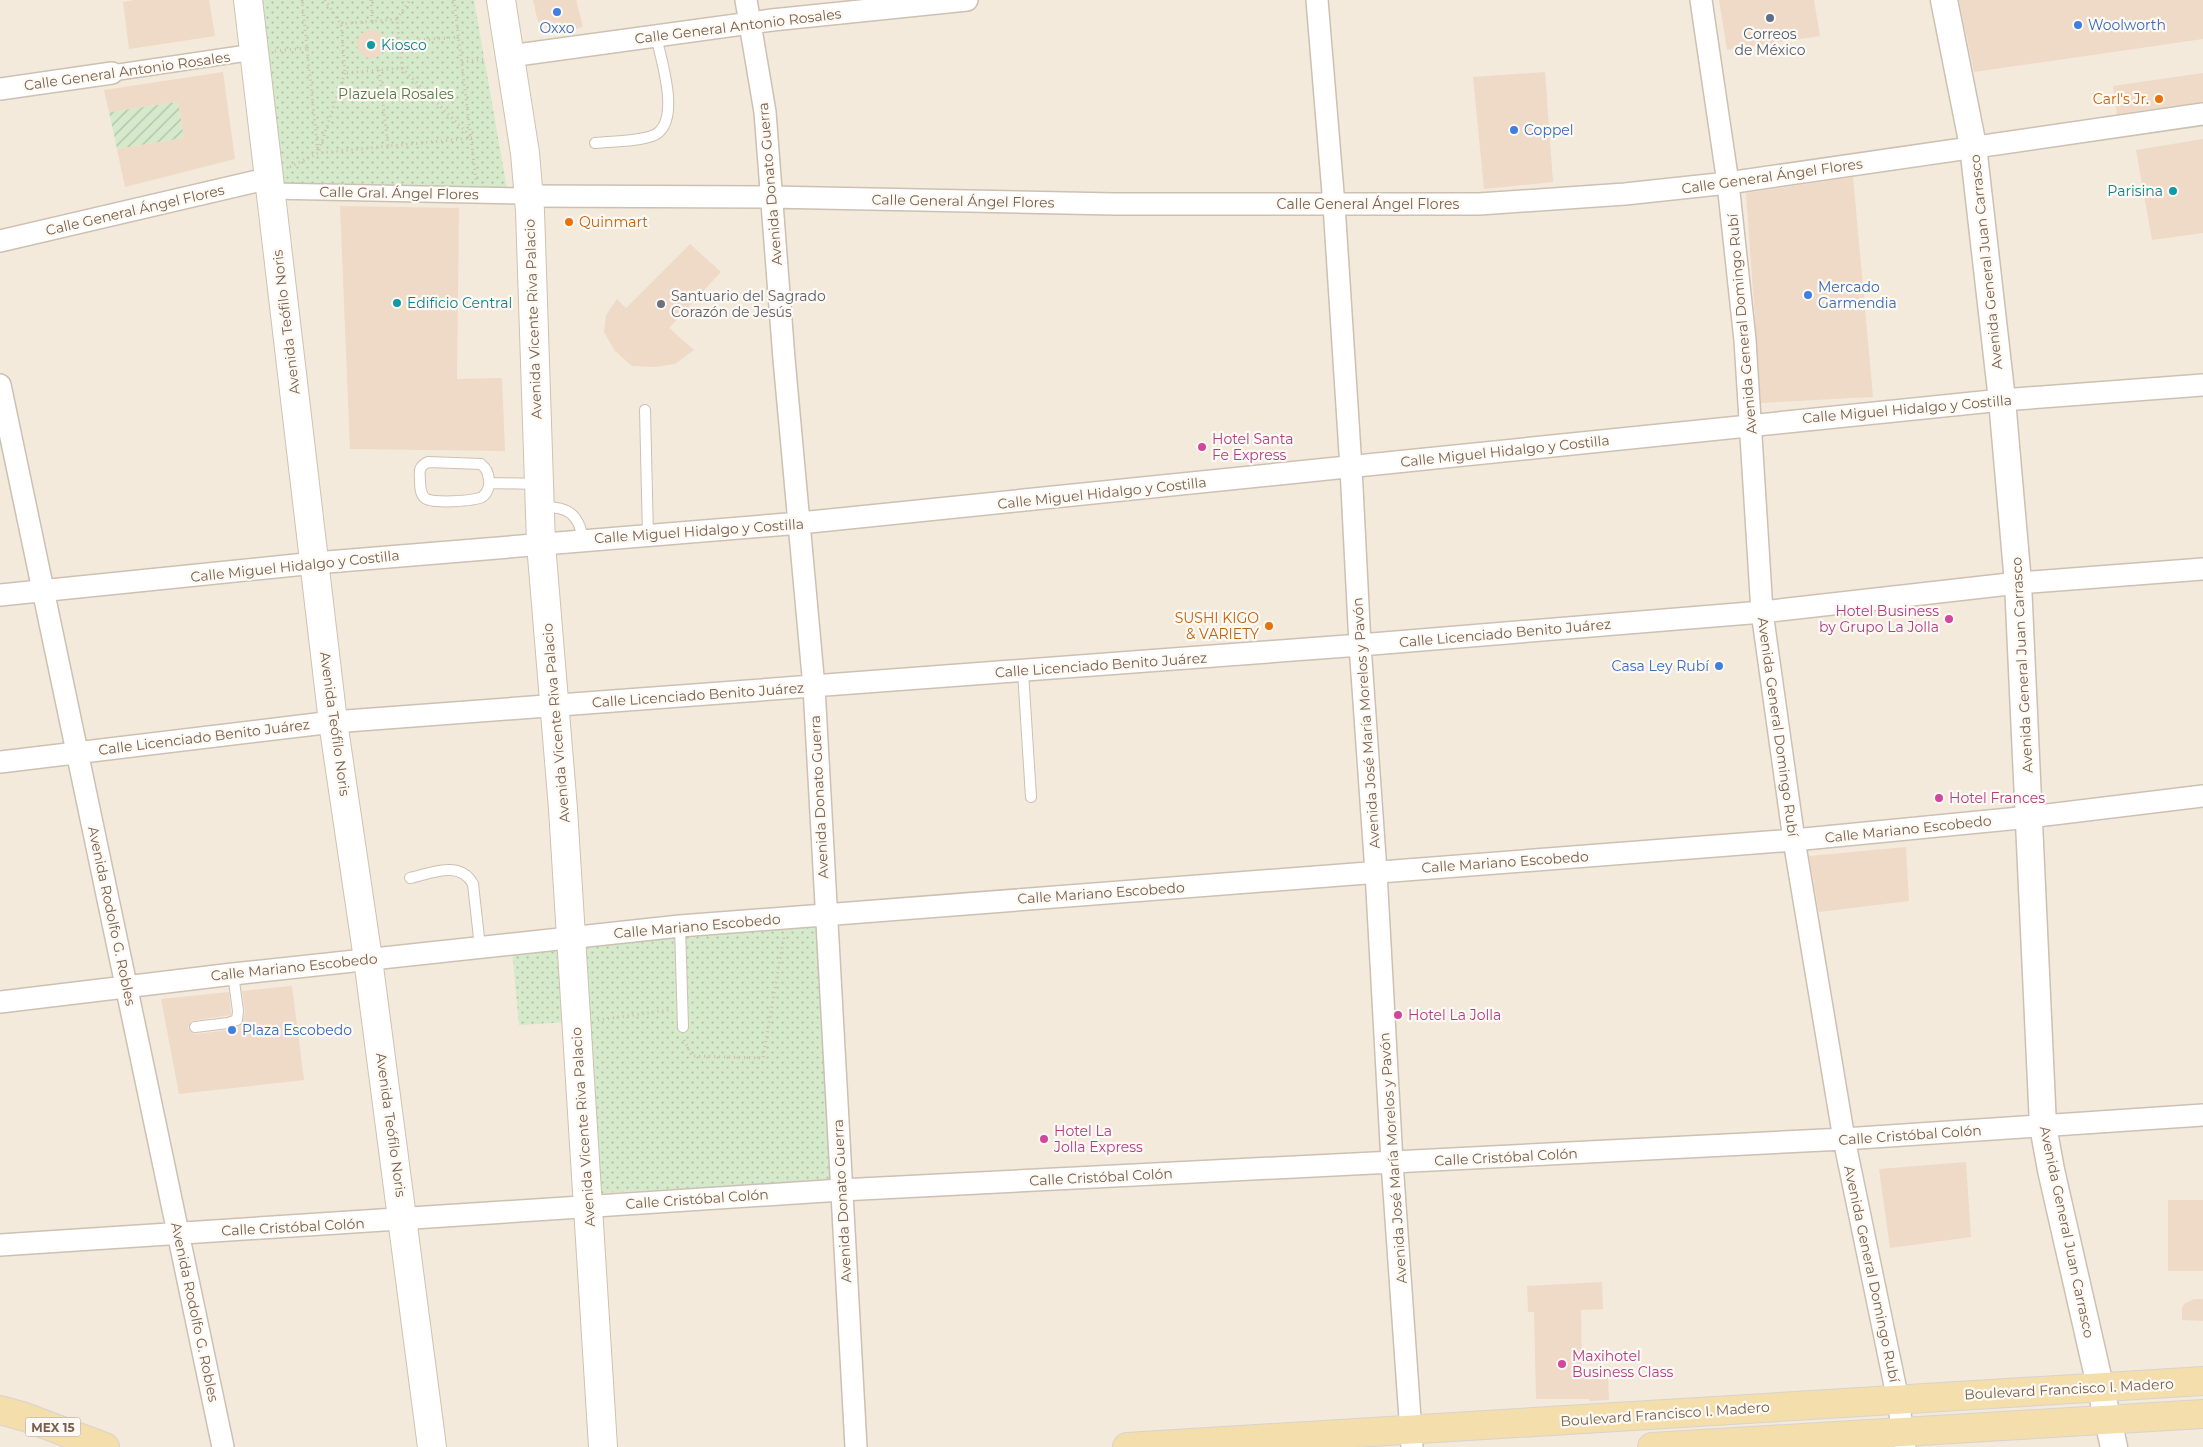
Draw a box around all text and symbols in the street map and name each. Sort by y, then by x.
street label: Calle General Antonio Rosales [634,4,843,48]
marker: Oxxo [551,6,563,18]
marker: Correos de México [1764,12,1776,24]
place label: Woolworth [2088,16,2166,34]
place label: Oxxo [539,19,575,37]
marker: Woolworth [2072,19,2084,31]
place label: Correos de México [1734,25,1806,59]
place label: Kiosco [381,36,427,54]
marker: Kiosco [365,39,377,51]
street label: Calle General Antonio Rosales [23,48,231,94]
park label: Plazuela Rosales [338,85,454,103]
place label: Carl's Jr. [2093,90,2149,108]
marker: Carl's Jr. [2153,93,2165,105]
street label: Avenida Donato Guerra [754,102,786,266]
place label: Coppel [1524,121,1574,139]
marker: Coppel [1508,124,1520,136]
street label: Avenida General Juan Carrasco [1966,153,2006,370]
street label: Calle General Ángel Flores [1680,154,1864,198]
street label: Calle General Ángel Flores [44,181,226,239]
place label: Parisina [2107,182,2163,200]
street label: Calle Gral. Ángel Flores [319,183,479,203]
marker: Parisina [2167,185,2179,197]
street label: Calle General Ángel Flores [871,190,1055,212]
street label: Calle General Ángel Flores [1277,195,1460,213]
street label: Avenida General Domingo Rubí [1723,212,1761,435]
place label: Quinmart [579,213,648,231]
marker: Quinmart [563,216,575,228]
street label: Avenida Vicente Riva Palacio [521,218,545,419]
street label: Avenida Teófilo Noris [268,248,304,395]
place label: Mercado Garmendia [1818,278,1897,312]
place label: Santuario del Sagrado Corazón de Jesús [671,287,826,321]
marker: Mercado Garmendia [1802,289,1814,301]
place label: Edificio Central [407,294,512,312]
marker: Edificio Central [391,297,403,309]
marker: Santuario del Sagrado Corazón de Jesús [655,298,667,310]
street label: Calle Miguel Hidalgo y Costilla [1802,391,2012,427]
place label: Hotel Santa Fe Express [1212,430,1293,464]
street label: Calle Miguel Hidalgo y Costilla [1400,431,1610,471]
marker: Hotel Santa Fe Express [1196,441,1208,453]
street label: Calle Miguel Hidalgo y Costilla [997,473,1207,513]
street label: Calle Miguel Hidalgo y Costilla [594,515,804,547]
street label: Calle Miguel Hidalgo y Costilla [190,546,400,586]
street label: Avenida General Juan Carrasco [2007,556,2037,773]
street label: Avenida José María Morelos y Pavón [1348,597,1384,849]
place label: Hotel Business by Grupo La Jolla [1819,602,1939,636]
place label: SUSHI KIGO & VARIETY [1175,609,1259,643]
marker: Hotel Business by Grupo La Jolla [1943,613,1955,625]
street label: Calle Licenciado Benito Juárez [1398,615,1612,651]
street label: Avenida General Domingo Rubí [1754,616,1802,839]
marker: SUSHI KIGO & VARIETY [1263,620,1275,632]
street label: Avenida Vicente Riva Palacio [538,622,574,824]
street label: Calle Licenciado Benito Juárez [994,649,1208,681]
street label: Avenida Teófilo Noris [316,651,354,798]
place label: Casa Ley Rubí [1612,657,1710,675]
marker: Casa Ley Rubí [1713,660,1725,672]
street label: Calle Licenciado Benito Juárez [591,679,805,711]
street label: Calle Licenciado Benito Juárez [97,715,311,759]
street label: Avenida Donato Guerra [806,715,832,879]
place label: Hotel Frances [1949,789,2045,807]
marker: Hotel Frances [1933,792,1945,804]
street label: Calle Mariano Escobedo [1824,811,1993,847]
street label: Avenida Rodolfo G. Robles [84,825,140,1008]
street label: Calle Mariano Escobedo [1421,847,1589,877]
street label: Calle Mariano Escobedo [1017,878,1185,908]
street label: Calle Mariano Escobedo [613,910,782,942]
street label: Calle Mariano Escobedo [210,949,379,985]
place label: Hotel La Jolla [1408,1006,1501,1024]
marker: Hotel La Jolla [1392,1009,1404,1021]
place label: Plaza Escobedo [242,1021,352,1039]
marker: Plaza Escobedo [226,1024,238,1036]
street label: Avenida Vicente Riva Palacio [567,1026,599,1228]
street label: Avenida José María Morelos y Pavón [1375,1032,1411,1284]
street label: Avenida Teófilo Noris [372,1052,410,1199]
street label: Avenida Donato Guerra [829,1119,855,1283]
street label: Calle Cristóbal Colón [1838,1121,1982,1149]
place label: Hotel La Jolla Express [1053,1122,1143,1156]
street label: Avenida General Juan Carrasco [2036,1124,2098,1340]
marker: Hotel La Jolla Express [1038,1133,1050,1145]
street label: Calle Cristóbal Colón [1434,1144,1578,1170]
street label: Calle Cristóbal Colón [1029,1164,1173,1190]
street label: Avenida General Domingo Rubí [1840,1164,1904,1385]
street label: Calle Cristóbal Colón [625,1185,769,1213]
street label: Calle Cristóbal Colón [221,1214,365,1240]
street label: Avenida Rodolfo G. Robles [167,1221,223,1404]
place label: Maxihotel Business Class [1572,1347,1674,1381]
marker: Maxihotel Business Class [1556,1358,1568,1370]
street label: Boulevard Francisco I. Madero [1964,1375,2174,1403]
street label: Boulevard Francisco I. Madero [1560,1398,1770,1430]
road number: MEX 15 [26,1418,80,1436]

